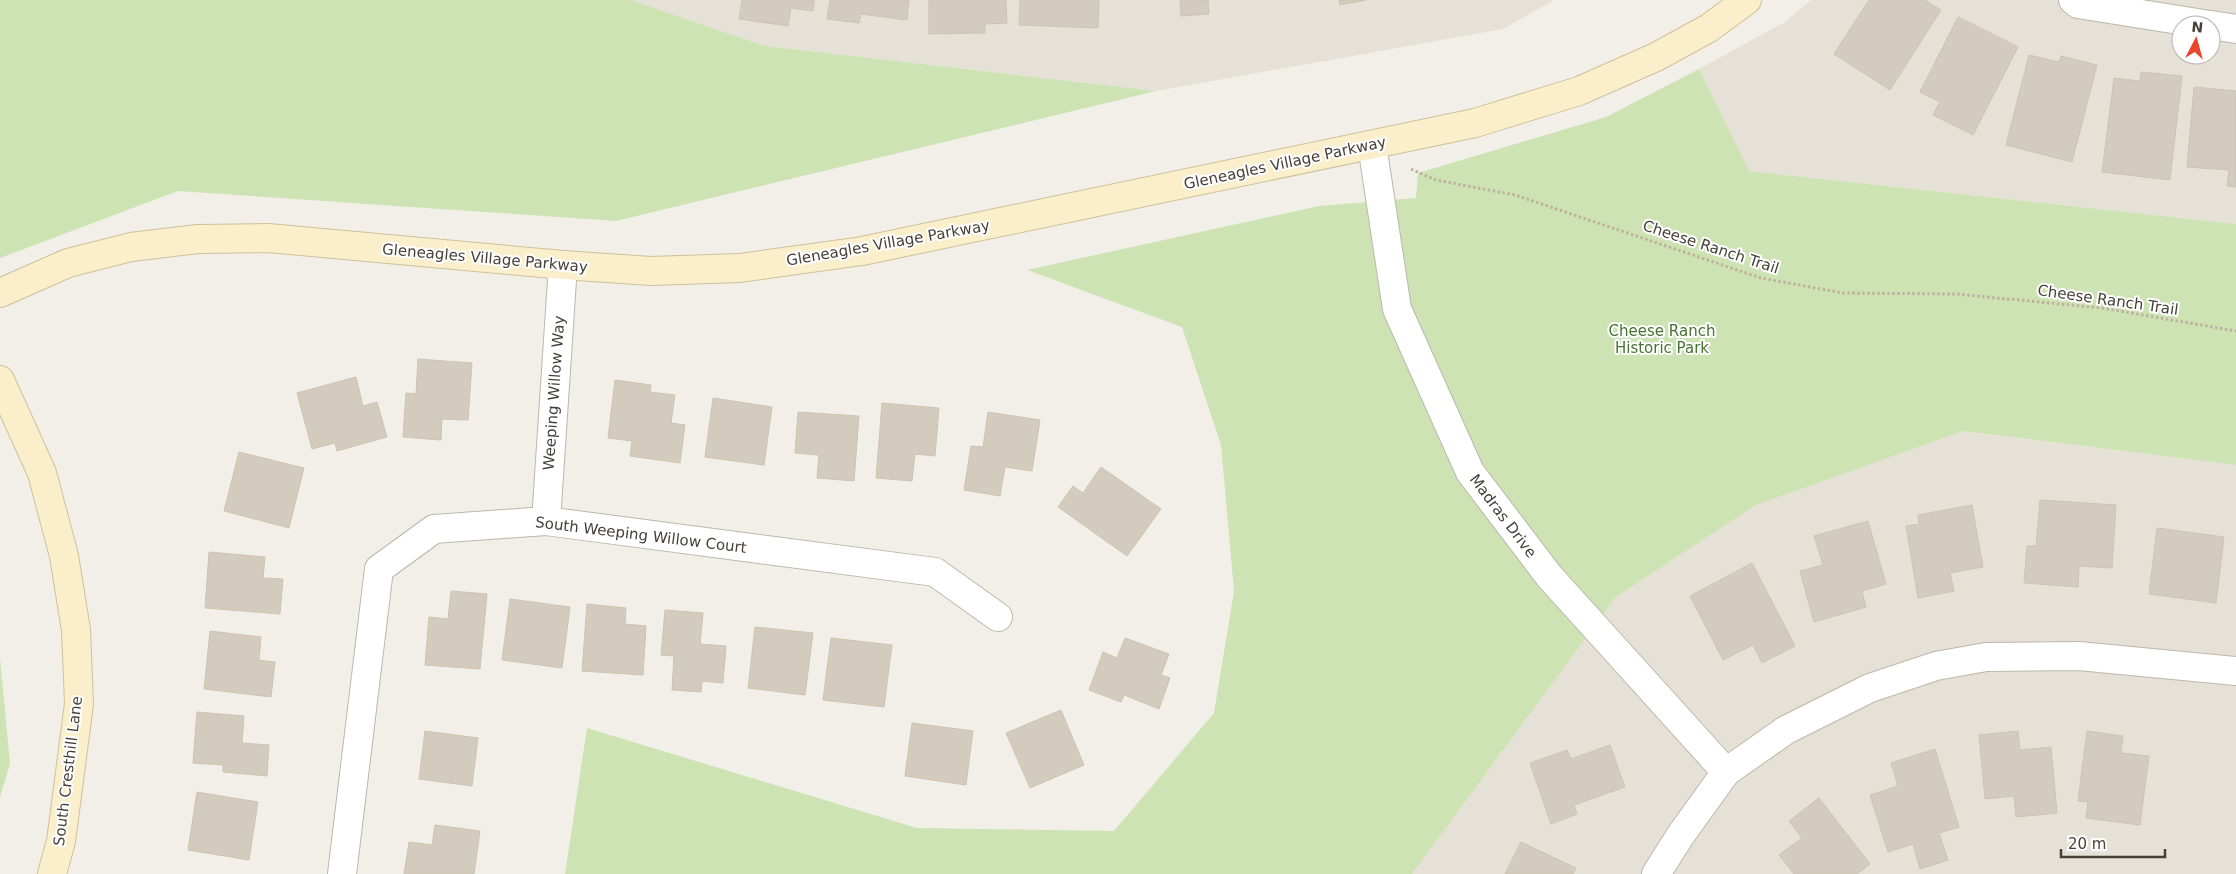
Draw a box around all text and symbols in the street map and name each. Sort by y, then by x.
north arrow [2171,15,2221,65]
text: N [2191,19,2204,36]
street label: Gleneagles Village Parkway [1182,133,1388,193]
street label: Gleneagles Village Parkway [785,216,991,270]
street label: Cheese Ranch Trail [1641,216,1781,278]
street label: Gleneagles Village Parkway [381,240,589,276]
street label: Cheese Ranch Trail [2036,281,2180,319]
street label: Weeping Willow Way [540,315,568,471]
park label: Cheese Ranch Historic Park [1609,322,1715,357]
street label: Madras Drive [1466,471,1540,561]
street label: South Weeping Willow Court [534,513,748,557]
street label: South Cresthill Lane [50,695,86,847]
scale bar [2061,826,2165,858]
text: 20 m [2068,835,2106,853]

